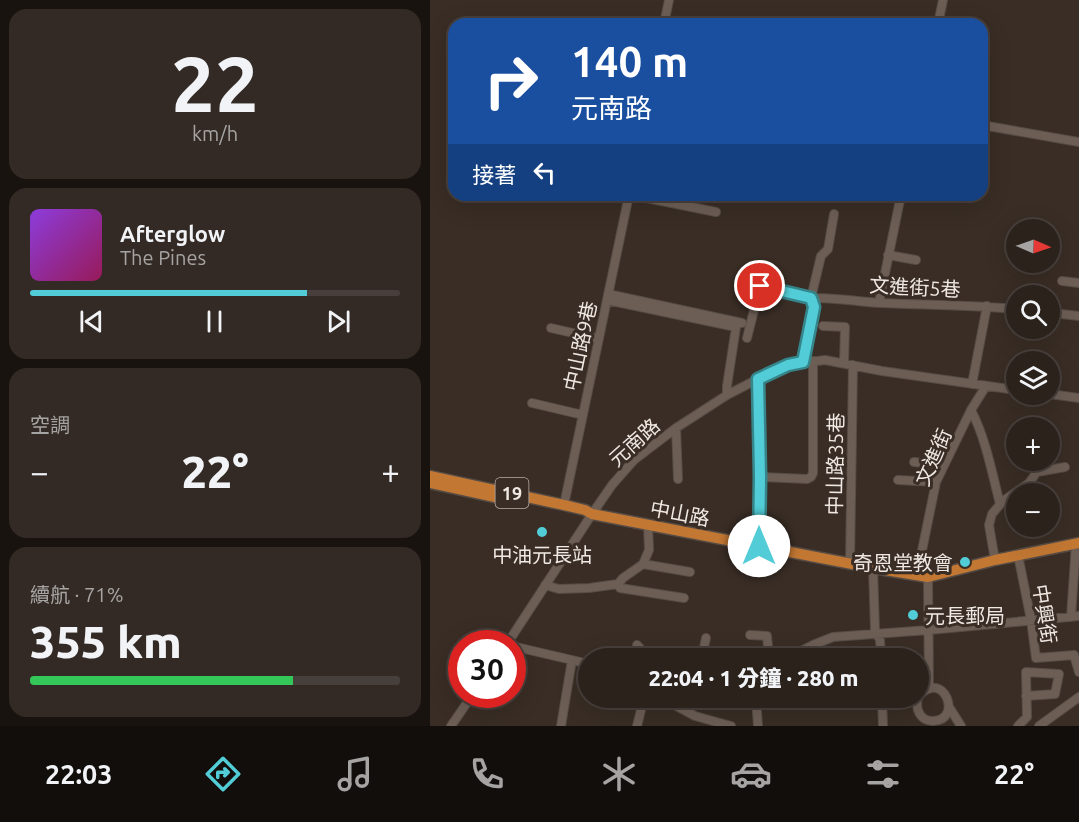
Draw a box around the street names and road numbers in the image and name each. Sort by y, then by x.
street label: 文進街5巷 [869,273,961,301]
street label: 中山路9巷 [559,299,601,393]
street label: 元南路 [604,413,664,471]
street label: 中山路35巷 [823,413,847,515]
street label: 文進街 [910,425,956,489]
road number: 19 [496,478,528,508]
street label: 中山路 [648,496,712,530]
street label: 中興街 [1029,583,1061,645]

